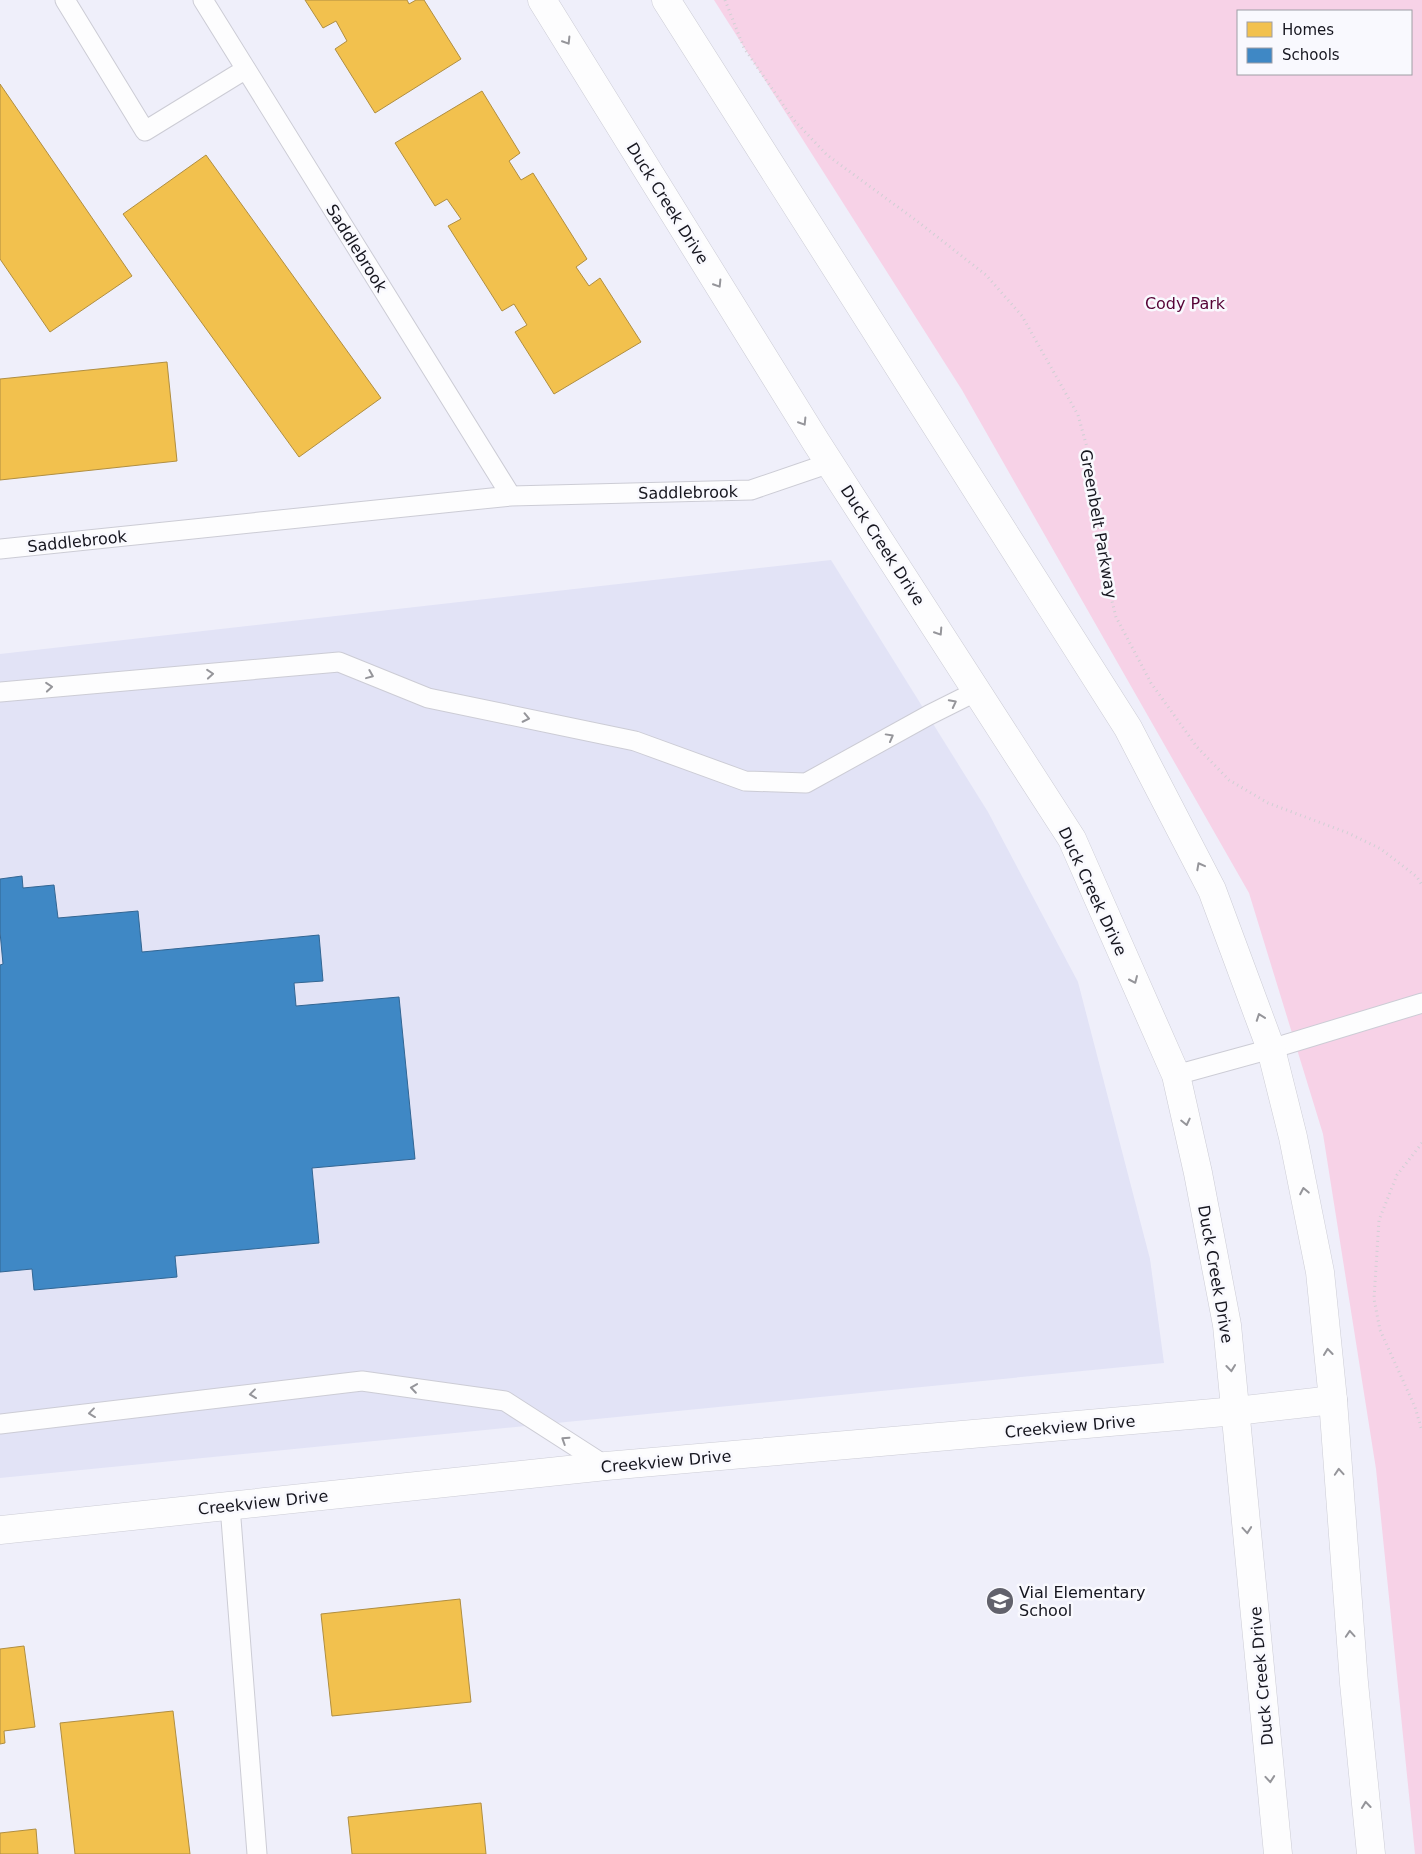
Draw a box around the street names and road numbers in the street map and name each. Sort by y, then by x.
street label: Duck Creek Drive [623,139,713,268]
street label: Saddlebrook [322,201,391,296]
street label: Greenbelt Parkway [1076,448,1121,600]
street label: Saddlebrook [638,482,739,503]
street label: Duck Creek Drive [837,482,929,609]
street label: Saddlebrook [26,527,128,556]
street label: Duck Creek Drive [1054,824,1131,959]
street label: Duck Creek Drive [1194,1204,1237,1345]
street label: Creekview Drive [1004,1411,1136,1442]
street label: Creekview Drive [600,1446,732,1477]
street label: Creekview Drive [197,1486,329,1519]
street label: Duck Creek Drive [1246,1606,1277,1746]

